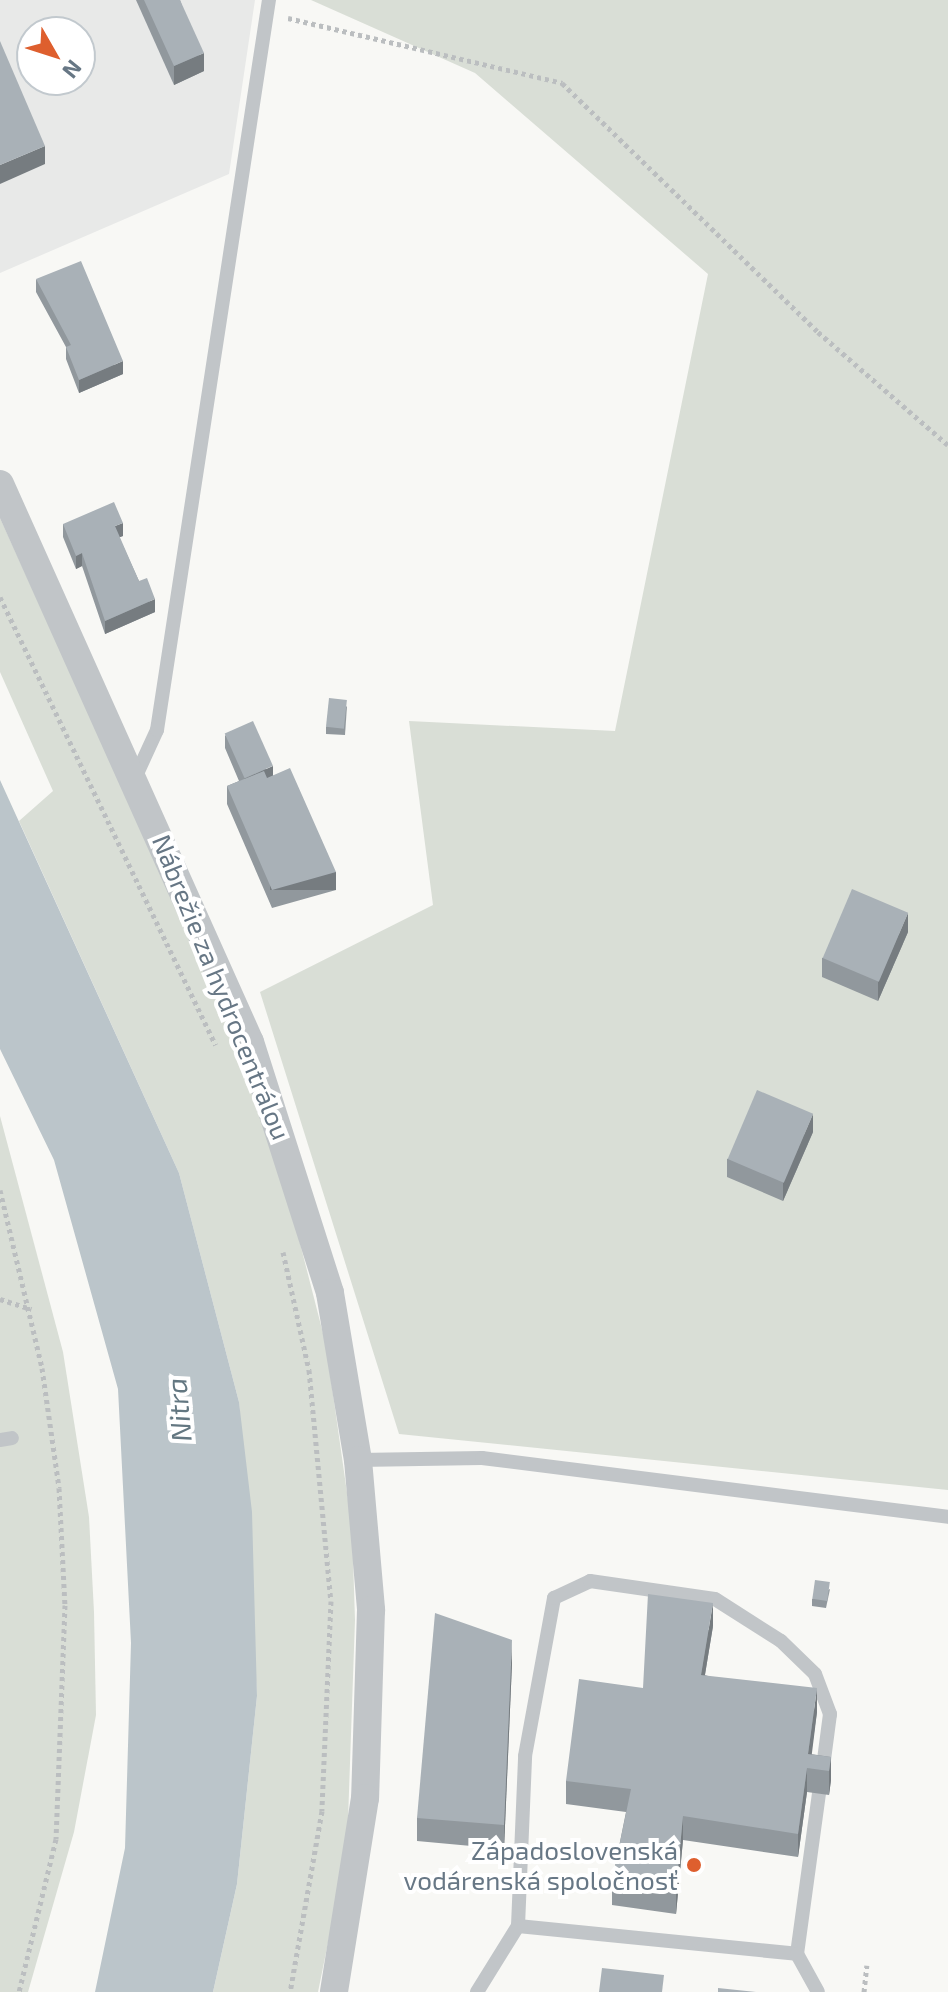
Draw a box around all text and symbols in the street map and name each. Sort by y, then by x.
north arrow [16,16,96,96]
text: N [58,55,88,84]
street label: Nábrežie za hydrocentrálou [146,830,298,1144]
water label: Nitra [158,1377,198,1443]
place label: Západoslovenská vodárenská spoločnosť [404,1834,678,1896]
marker: Západoslovenská vodárenská spoločnosť [685,1856,703,1874]

